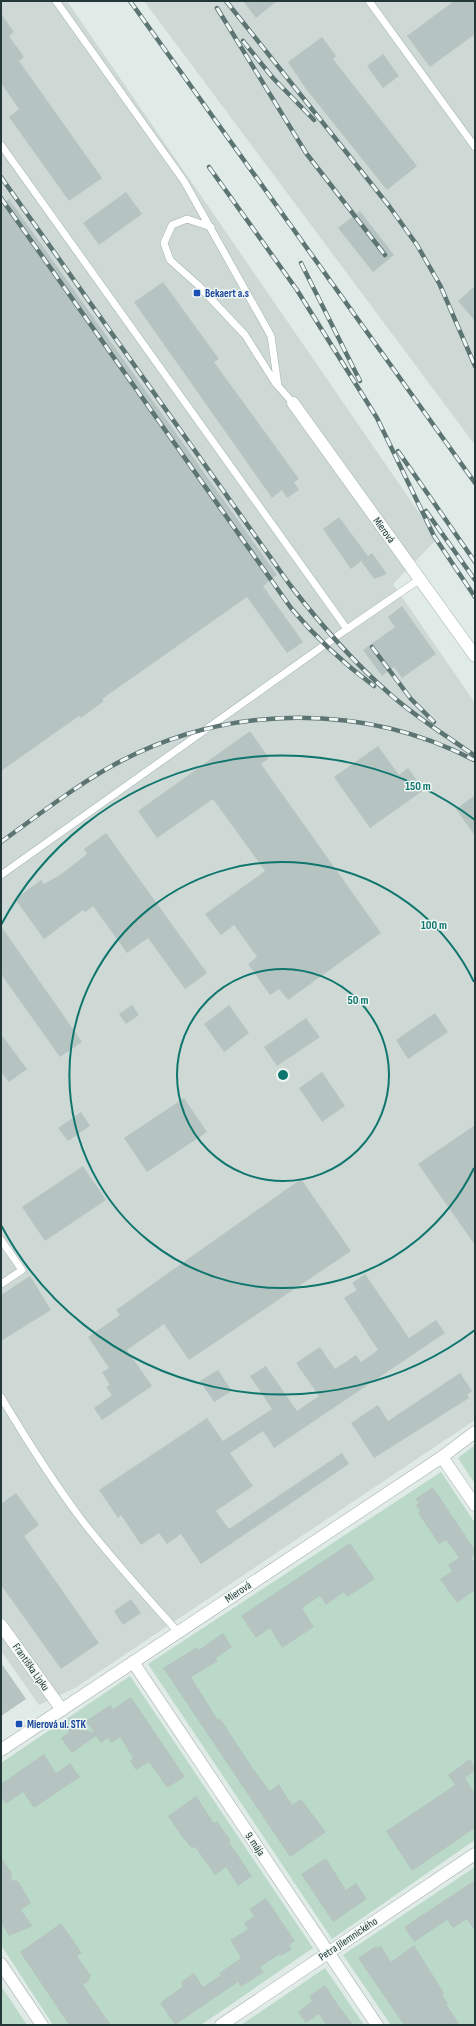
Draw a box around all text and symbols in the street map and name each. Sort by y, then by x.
place label: Bekaert a.s [205,287,249,300]
marker: Bekaert a.s [192,288,202,298]
street label: Mierová [370,515,398,545]
text: 150 m [405,779,431,794]
text: 100 m [421,918,447,933]
text: 50 m [348,993,368,1008]
centre of rings [276,1068,290,1082]
street label: Mierová [222,1579,254,1605]
street label: Františka Lipku [10,1641,52,1694]
place label: Mierová ul. STK [27,1718,86,1731]
marker: Mierová ul. STK [14,1719,24,1729]
street label: 9. mája [242,1830,268,1858]
street label: Petra Jilemnického [316,1914,380,1963]

